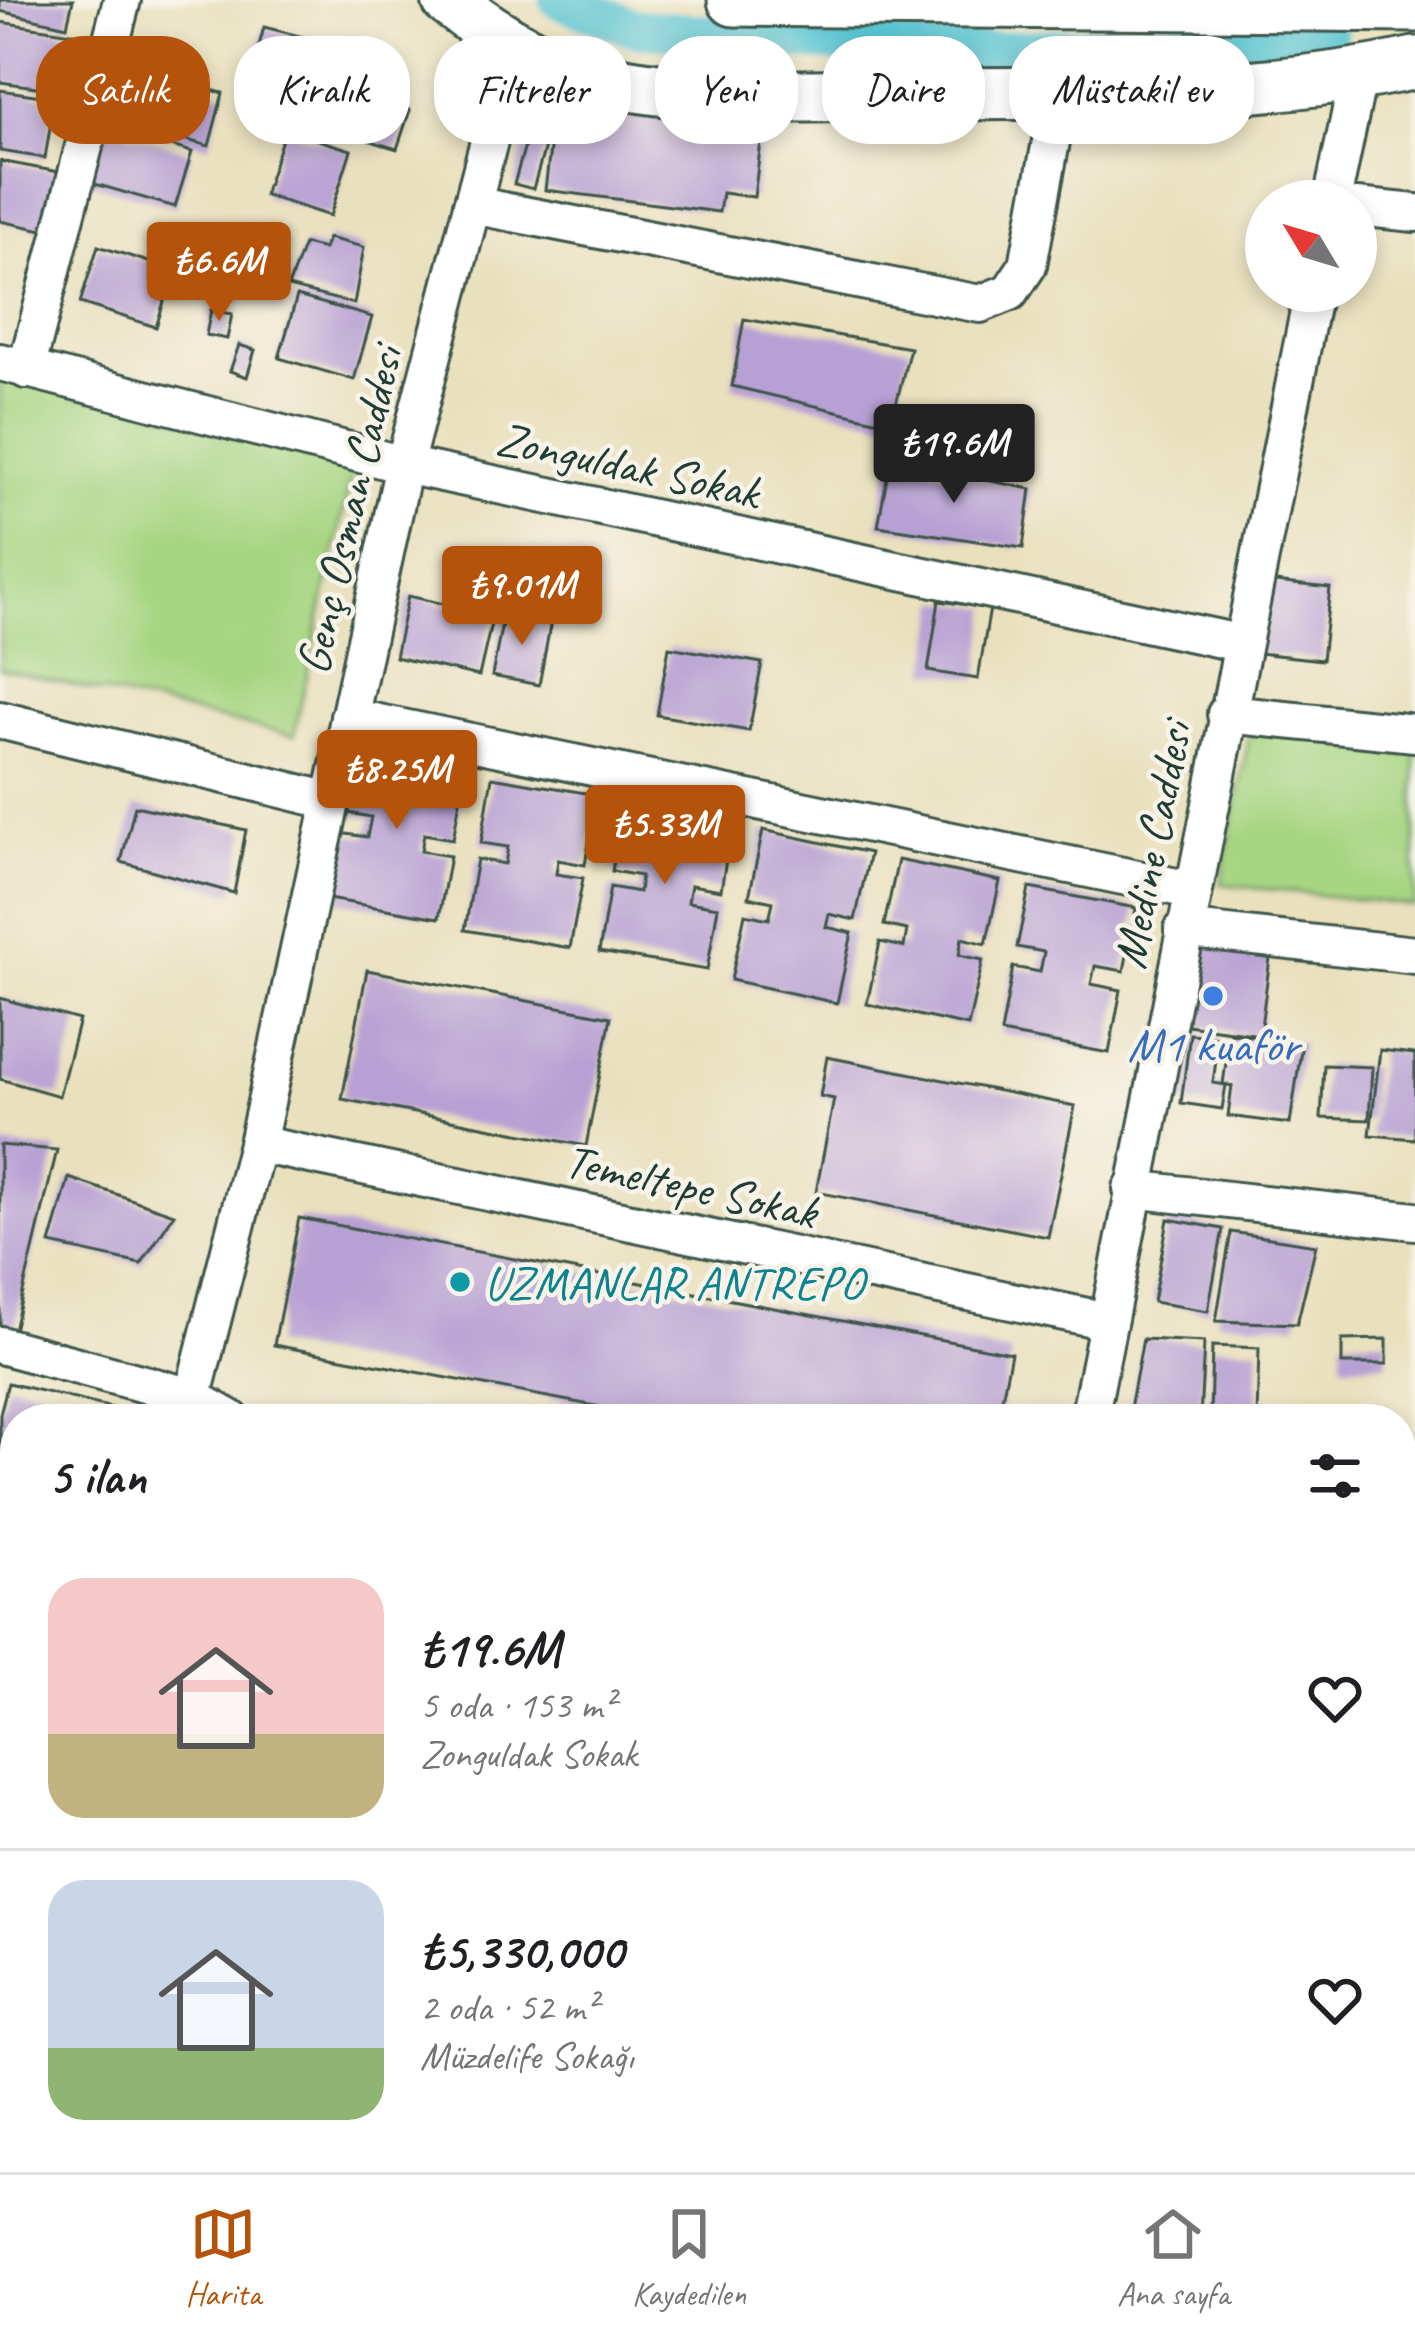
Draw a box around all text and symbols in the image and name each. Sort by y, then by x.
chip: Satılık [36,36,210,144]
chip: Kiralık [234,36,410,144]
chip: Filtreler [434,36,631,144]
chip: Yeni [655,36,798,144]
chip: Daire [822,36,985,144]
chip: Müstakil ev [1009,36,1254,144]
north arrow [1245,180,1377,312]
map controls [1245,180,1377,312]
pin: ₺6.6M [135,222,303,324]
text: ₺6.6M [174,236,264,285]
street label: Genç Osman Caddesi [282,336,417,680]
pin: ₺19.6M [856,404,1052,506]
street label: Zonguldak Sokak [491,408,768,523]
text: ₺19.6M [901,418,1007,467]
pin: ₺9.01M [424,546,620,648]
text: ₺9.01M [469,560,575,609]
street label: Medine Caddesi [1099,711,1206,973]
pin: ₺8.25M [299,730,495,832]
text: ₺8.25M [344,744,450,793]
pin: ₺5.33M [567,785,763,887]
text: ₺5.33M [612,799,718,848]
marker: M1 kuaför [1200,983,1226,1009]
place label: M1 kuaför [1128,1015,1303,1075]
street label: Temeltepe Sokak [559,1130,825,1243]
place label: UZMANLAR ANTREPO [484,1253,869,1313]
marker: UZMANLAR ANTREPO [447,1269,473,1295]
icon: filters [1302,1443,1368,1509]
text: 5 ilan [48,1444,146,1508]
text: ₺19.6M [420,1617,560,1681]
icon: home [144,1626,288,1770]
icon: heart [1302,1665,1368,1731]
text: 5 oda · 153 m² [420,1681,614,1730]
text: Zonguldak Sokak [420,1730,637,1779]
text: ₺5,330,000 [420,1919,623,1983]
icon: home [144,1928,288,2072]
icon: heart [1302,1967,1368,2033]
text: 2 oda · 52 m² [420,1983,597,2032]
text: Müzdelife Sokağı [420,2032,634,2081]
tab: Harita [185,2201,261,2315]
tab: Kaydedilen [632,2201,746,2315]
tab: Ana sayfa [1117,2201,1229,2315]

